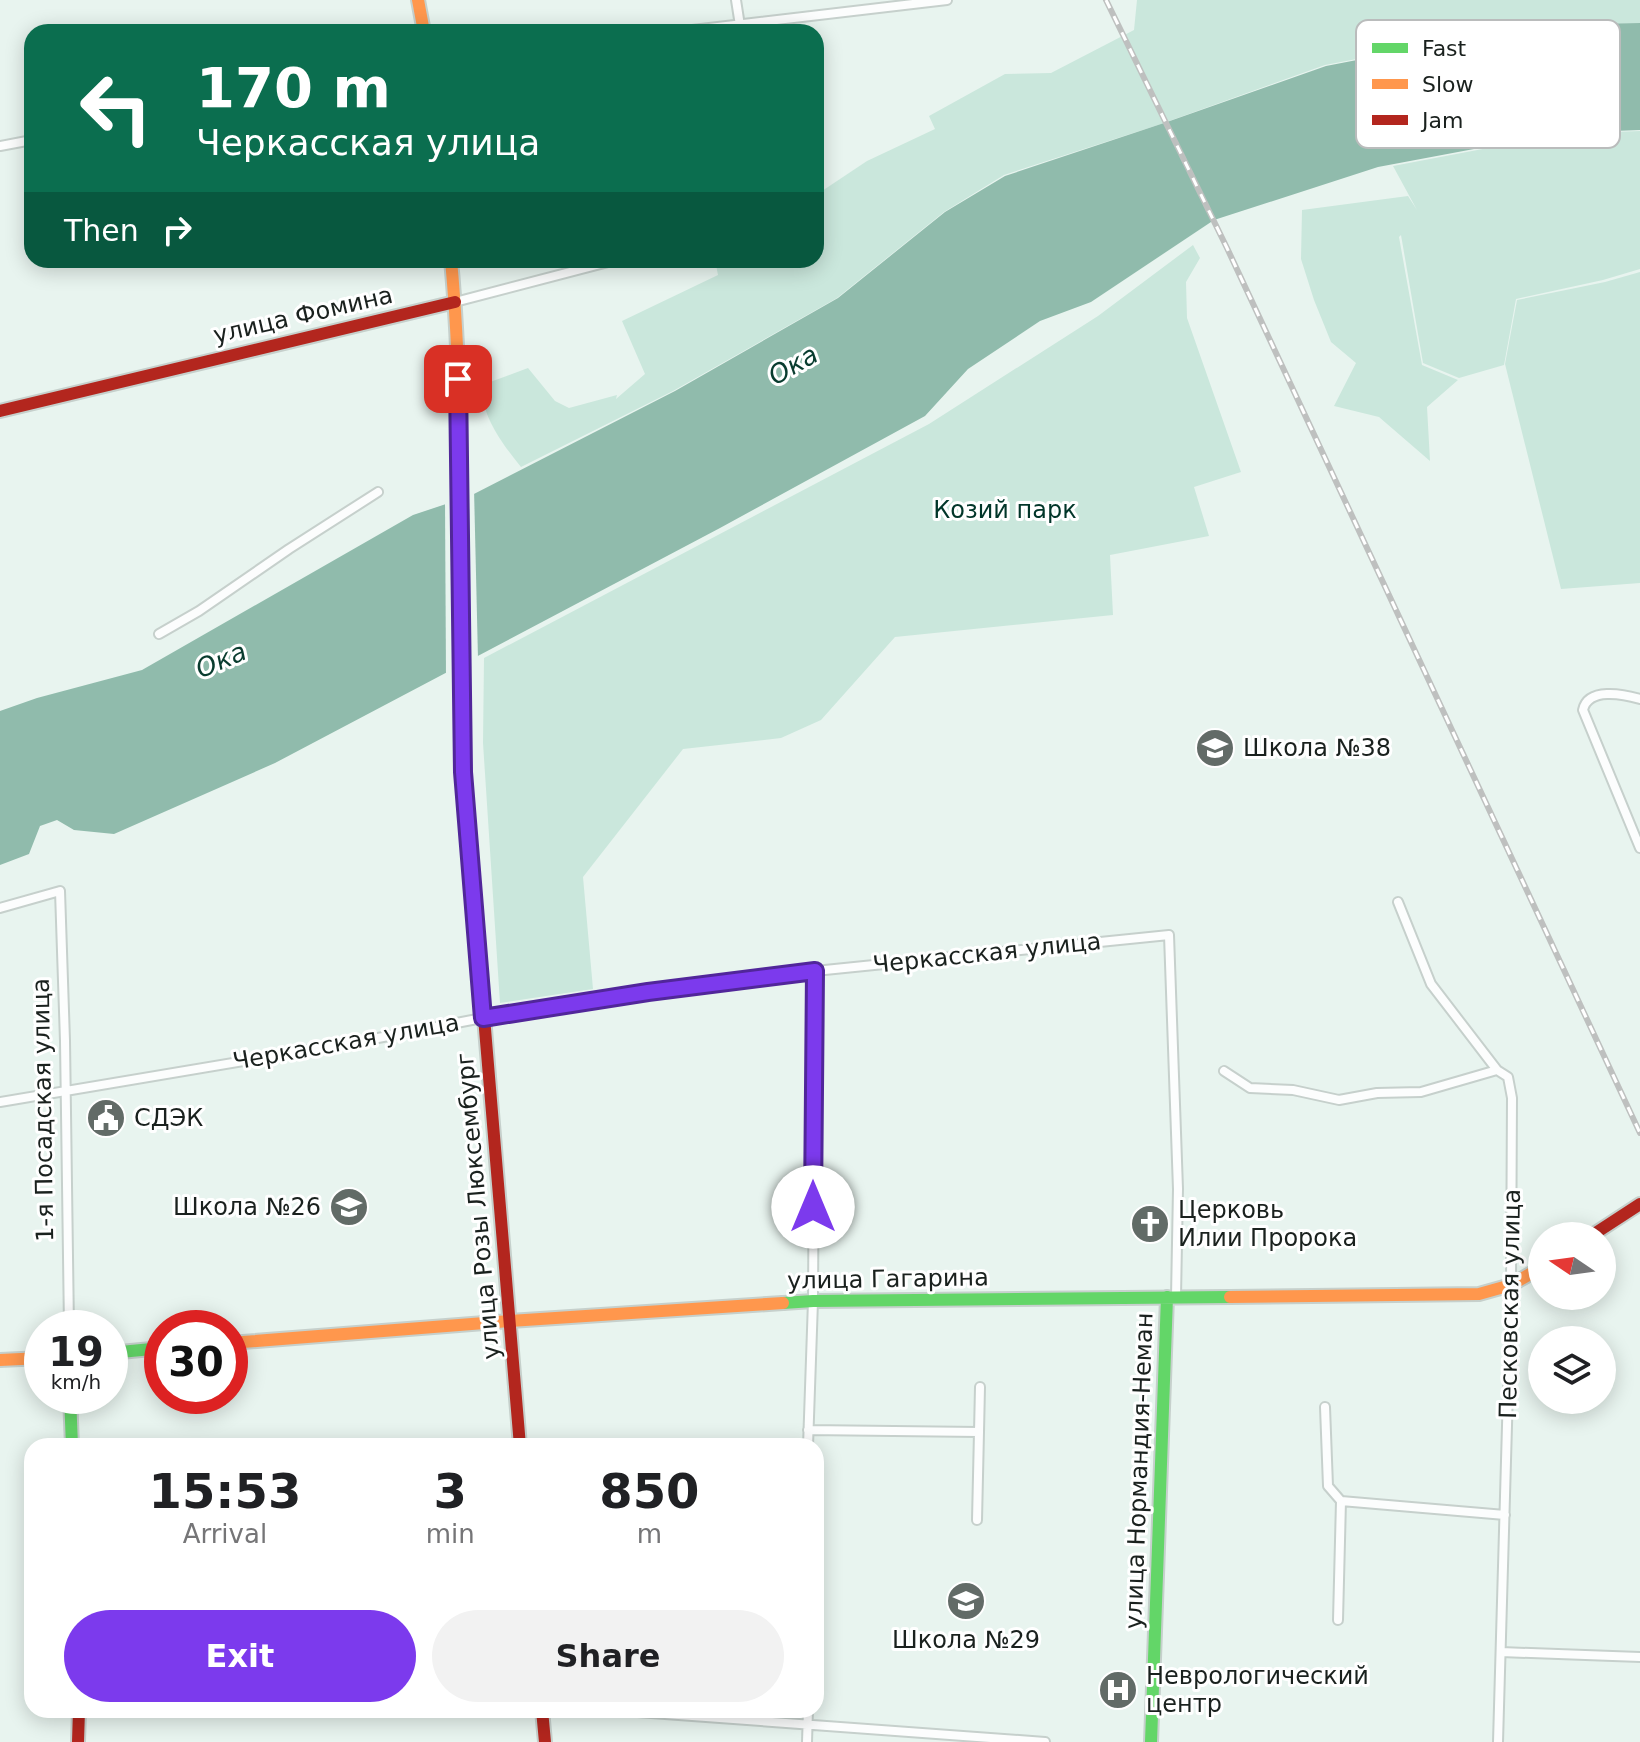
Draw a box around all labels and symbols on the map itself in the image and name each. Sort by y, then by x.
legend [1356,20,1620,148]
text: Fast [1422,36,1467,61]
text: Slow [1422,72,1474,97]
text: Jam [1420,108,1463,133]
street label: улица Фомина [211,281,395,349]
water label: Ока [763,339,823,391]
pin [424,345,492,413]
park label: Козий парк [933,496,1077,524]
water label: Ока [191,636,251,684]
school or university icon: Школа №38 [1194,727,1236,769]
place label: Школа №38 [1243,734,1391,762]
street label: Черкасская улица [871,927,1103,979]
street label: 1-я Посадская улица [27,978,59,1242]
street label: Черкасская улица [231,1008,461,1076]
street label: улица Розы Люксембург [451,1051,505,1361]
public building icon: СДЭК [85,1097,127,1139]
place label: СДЭК [134,1104,203,1132]
position arrow [771,1165,855,1249]
school or university icon: Школа №26 [328,1186,370,1228]
street label: Песковская улица [1494,1189,1526,1419]
place label: Школа №26 [173,1193,321,1221]
place label: Церковь Илии Пророка [1178,1196,1357,1252]
church icon: Церковь Илии Пророка [1129,1203,1171,1245]
north arrow [1528,1222,1616,1310]
street label: улица Гагарина [787,1263,989,1295]
speed limit sign: 30 [144,1310,248,1414]
street label: улица Нормандия-Неман [1119,1312,1159,1630]
school or university icon: Школа №29 [945,1580,987,1622]
place label: Школа №29 [892,1626,1040,1654]
place label: Неврологический центр [1146,1662,1369,1718]
hospital icon: Неврологический центр [1097,1669,1139,1711]

